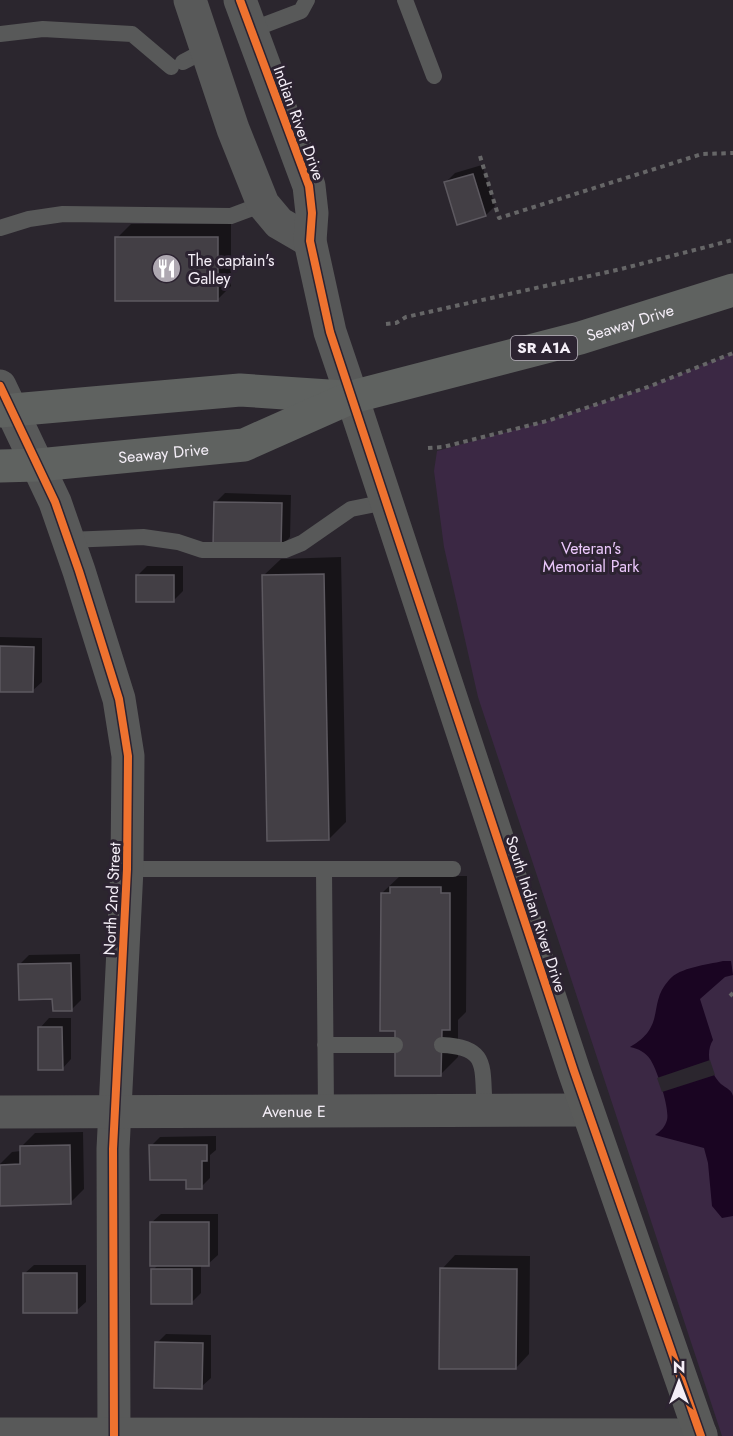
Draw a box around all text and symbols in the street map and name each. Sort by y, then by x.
street label: Indian River Drive [268,62,330,184]
place label: The captain's Galley [188,249,274,290]
restaurant icon: The captain's Galley [151,253,183,285]
street label: Seaway Drive [583,298,677,347]
road number: SR A1A [511,336,577,360]
street label: Seaway Drive [117,437,210,469]
park label: Veteran's Memorial Park [543,537,640,578]
street label: South Indian River Drive [500,833,572,995]
street label: North 2nd Street [98,842,126,956]
street label: Avenue E [262,1099,326,1123]
north arrow [649,1352,709,1412]
text: N [673,1356,685,1379]

